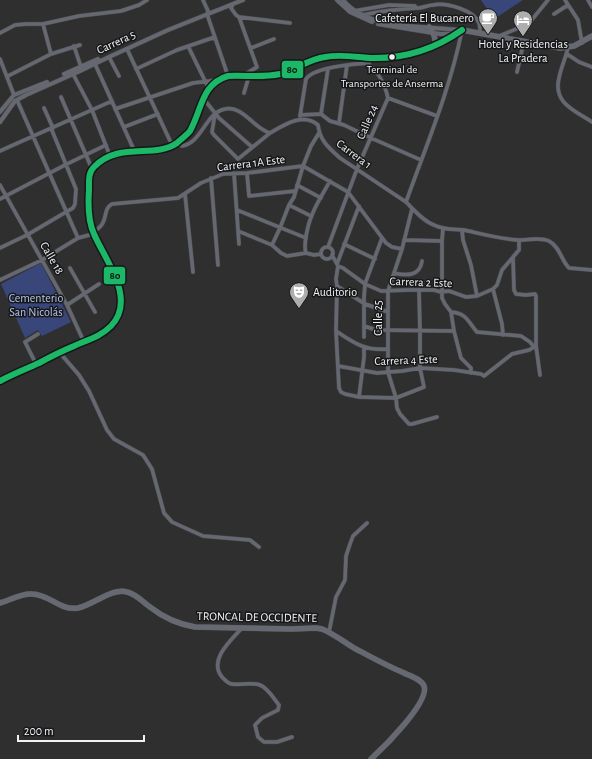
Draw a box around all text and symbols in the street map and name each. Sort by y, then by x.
cafe icon: Cafetería El Bucanero [477,7,499,35]
hotel icon: Hotel y Residencias La Pradera [512,9,534,37]
place label: Cafetería El Bucanero [375,12,474,24]
street label: Carrera 5 [95,28,137,56]
place label: Hotel y Residencias La Pradera [478,38,568,64]
marker: Terminal de Transportes de Anserma [387,52,397,62]
line badge: 80 [281,60,304,79]
text: 80 [286,64,298,75]
place label: Terminal de Transportes de Anserma [341,64,443,89]
street label: Calle 24 [354,103,380,141]
street label: Carrera 1 [334,137,374,171]
street label: Carrera 1A Este [216,153,286,173]
street label: Calle 18 [38,240,66,276]
line badge: 80 [103,266,126,285]
text: 80 [109,270,121,281]
street label: Carrera 2 Este [389,275,453,289]
theatre icon: Auditorio [288,281,310,309]
place label: Auditorio [313,286,357,298]
park label: Cementerio San Nicolás [9,292,63,318]
street label: Calle 25 [372,300,384,336]
street label: Carrera 4 Este [374,353,438,367]
street label: TRONCAL DE OCCIDENTE [197,610,317,624]
scale bar [18,717,144,743]
text: 200 m [24,725,54,737]

